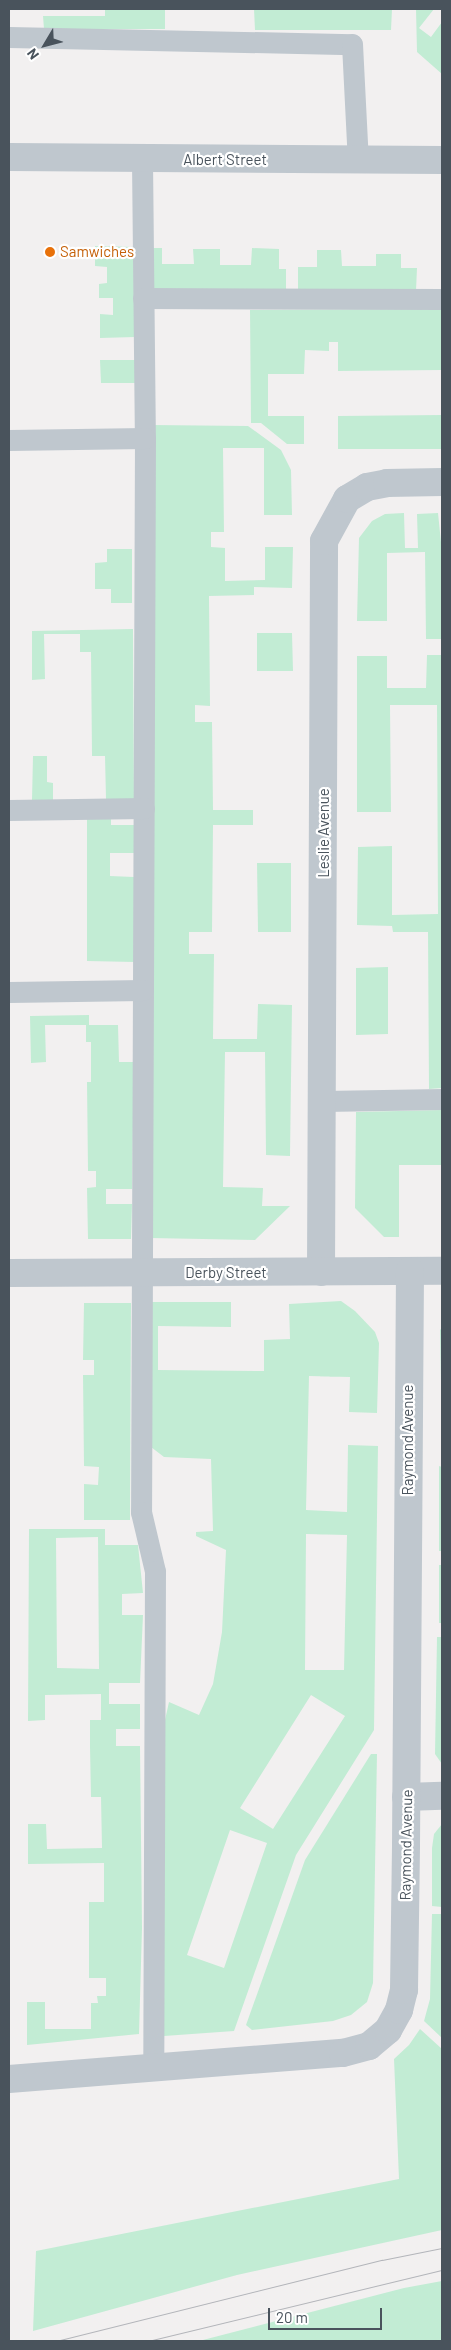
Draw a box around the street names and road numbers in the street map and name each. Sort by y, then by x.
street label: Albert Street [183,151,267,169]
street label: Leslie Avenue [315,788,333,878]
street label: Derby Street [185,1264,267,1282]
street label: Raymond Avenue [399,1385,417,1495]
street label: Raymond Avenue [396,1789,416,1901]

